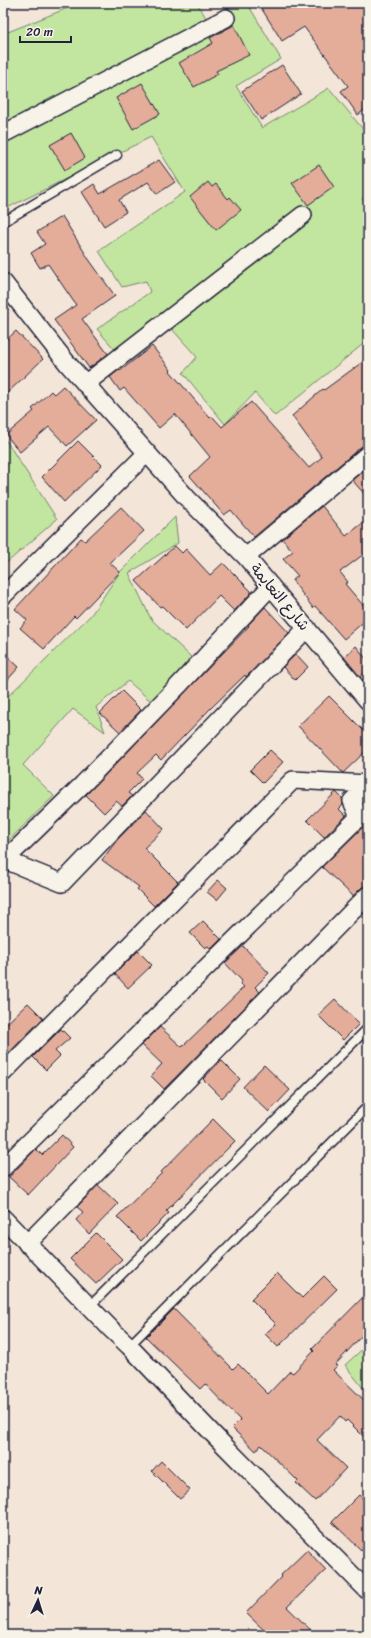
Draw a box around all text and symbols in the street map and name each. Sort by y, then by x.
scale bar [20,18,71,44]
text: 20 m [26,21,53,43]
street label: شارع النعايمة [244,557,316,637]
north arrow [18,1580,58,1620]
text: N [33,1581,44,1600]

